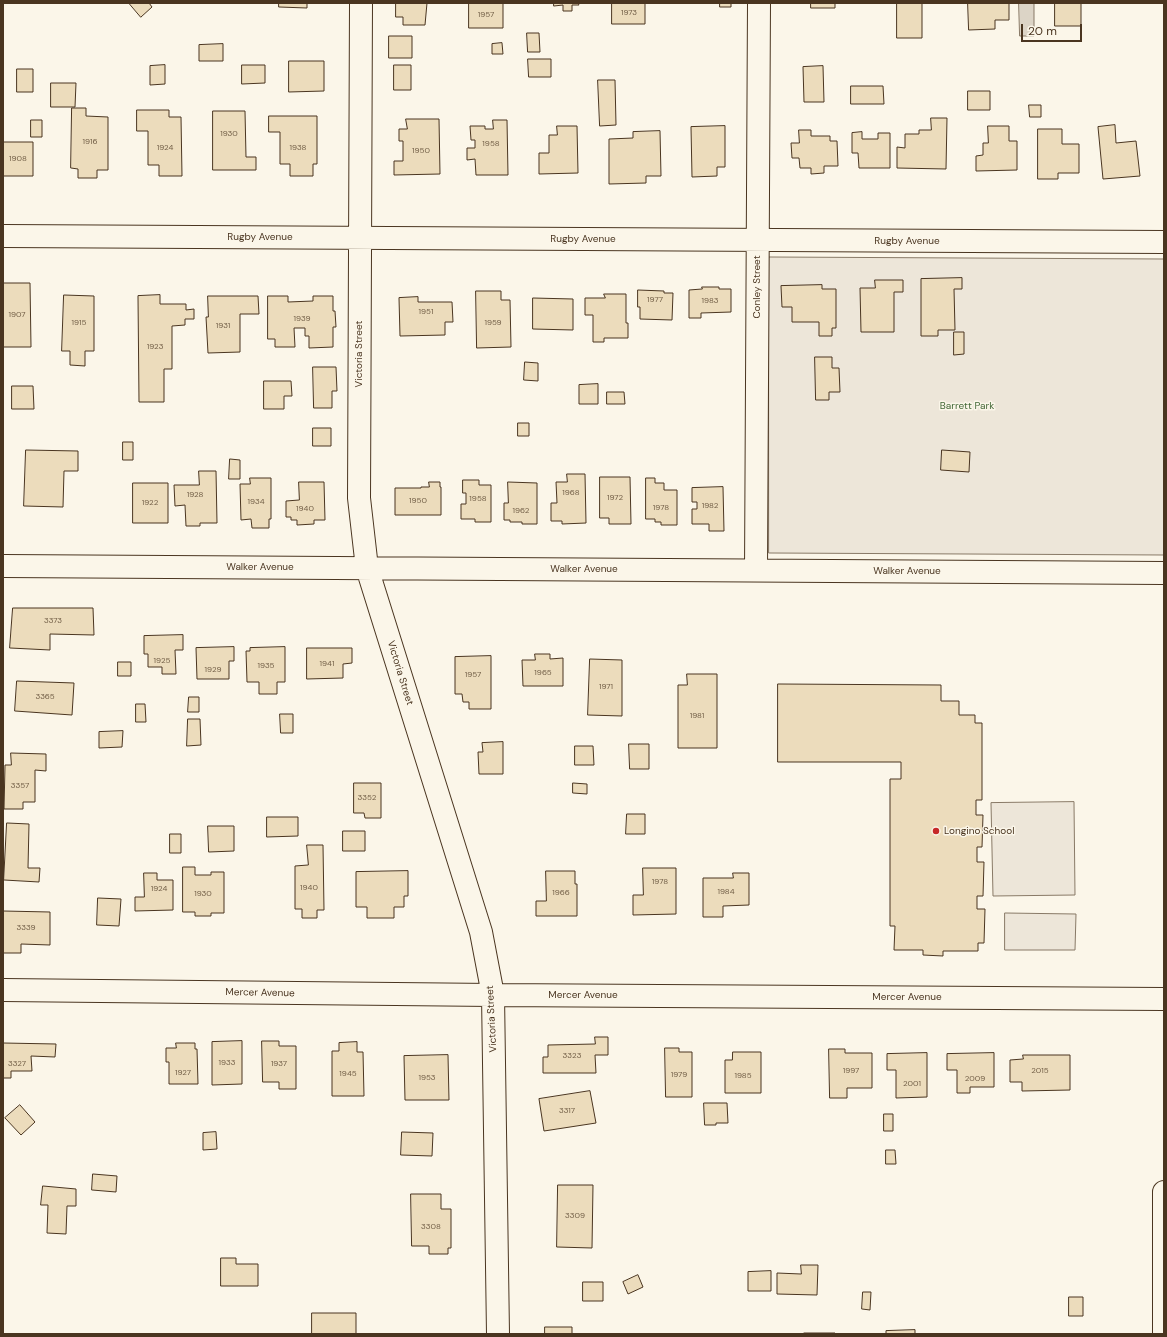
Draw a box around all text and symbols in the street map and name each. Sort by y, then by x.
house number: 1973 [621,8,637,18]
house number: 1957 [478,10,494,20]
scale bar [1023,16,1084,42]
text: 20 m [1028,23,1057,39]
house number: 1930 [220,129,238,139]
house number: 1916 [83,137,97,147]
house number: 1958 [482,139,500,149]
house number: 1924 [157,143,173,153]
house number: 1938 [290,143,306,153]
house number: 1950 [412,146,430,156]
house number: 1908 [9,154,27,164]
street label: Rugby Avenue [227,231,293,243]
street label: Rugby Avenue [550,233,616,245]
street label: Rugby Avenue [874,235,940,247]
street label: Conley Street [751,255,763,319]
house number: 1977 [647,295,663,305]
house number: 1983 [702,296,718,306]
house number: 1951 [419,307,433,317]
house number: 1907 [8,310,26,320]
house number: 1939 [294,314,310,324]
house number: 1915 [72,318,86,328]
house number: 1959 [484,318,502,328]
house number: 1931 [216,321,230,331]
street label: Victoria Street [353,321,365,387]
house number: 1923 [147,342,163,352]
park label: Barrett Park [940,400,994,412]
house number: 1968 [562,488,580,498]
house number: 1928 [187,490,203,500]
house number: 1972 [607,493,623,503]
house number: 1958 [469,494,487,504]
house number: 1950 [409,496,427,506]
house number: 1934 [248,497,264,507]
house number: 1922 [142,498,158,508]
house number: 1982 [702,501,718,511]
house number: 1978 [653,503,669,513]
house number: 1940 [296,504,314,514]
house number: 1962 [513,506,529,516]
street label: Walker Avenue [226,561,294,573]
street label: Walker Avenue [550,563,618,575]
street label: Walker Avenue [873,565,941,577]
house number: 3373 [44,616,62,626]
street label: Victoria Street [384,639,416,707]
house number: 1925 [154,656,170,666]
house number: 1941 [320,659,334,669]
house number: 1935 [258,661,274,671]
house number: 1929 [205,665,221,675]
house number: 1965 [534,668,552,678]
house number: 1957 [465,670,481,680]
house number: 1971 [599,682,613,692]
house number: 3365 [35,692,55,702]
house number: 1981 [690,711,704,721]
house number: 3357 [11,781,29,791]
house number: 3352 [358,793,376,803]
place label: Longino School [944,825,1014,837]
marker: Longino School [931,826,941,836]
house number: 1978 [652,877,668,887]
house number: 1940 [300,883,318,893]
house number: 1924 [151,884,167,894]
house number: 1984 [717,887,735,897]
house number: 1966 [552,888,570,898]
house number: 1930 [194,889,212,899]
house number: 3339 [17,923,35,933]
street label: Victoria Street [484,985,500,1053]
street label: Mercer Avenue [225,986,295,1000]
street label: Mercer Avenue [548,989,618,1001]
street label: Mercer Avenue [872,991,942,1003]
house number: 3323 [563,1051,581,1061]
house number: 1933 [219,1058,235,1068]
house number: 3327 [8,1059,26,1069]
house number: 1937 [271,1059,287,1069]
house number: 1997 [843,1066,859,1076]
house number: 2015 [1031,1066,1049,1076]
house number: 1927 [175,1068,191,1078]
house number: 1945 [339,1069,357,1079]
house number: 1979 [671,1070,687,1080]
house number: 1985 [734,1071,752,1081]
house number: 1953 [418,1073,436,1083]
house number: 2009 [965,1074,985,1084]
house number: 2001 [903,1079,921,1089]
house number: 3317 [559,1106,575,1116]
house number: 3309 [565,1211,585,1221]
house number: 3308 [421,1222,441,1232]

